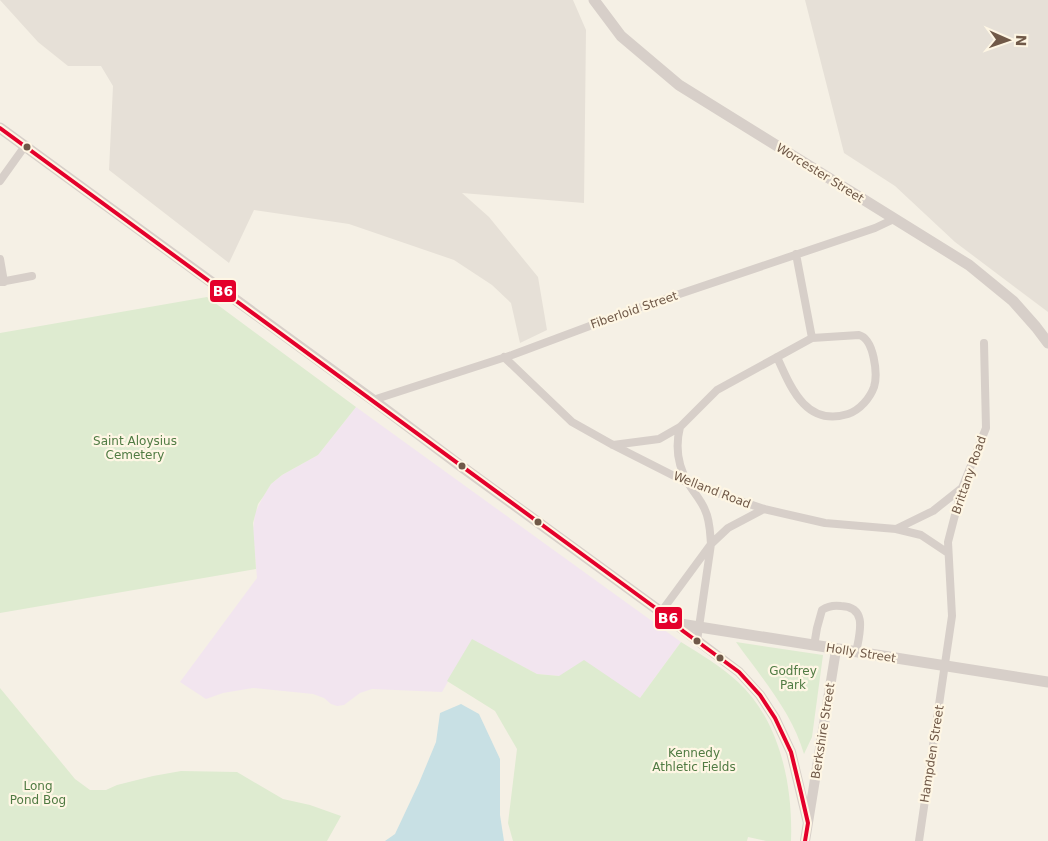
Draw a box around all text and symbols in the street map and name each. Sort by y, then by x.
north arrow [983,15,1033,65]
text: N [1013,34,1029,47]
street label: Worcester Street [774,140,867,206]
unlabelled marker [22,142,32,152]
line badge: B6 [209,279,237,303]
text: B6 [213,283,233,299]
street label: Fiberloid Street [589,288,680,331]
park label: Saint Aloysius Cemetery [93,434,177,462]
street label: Brittany Road [949,434,989,516]
unlabelled marker [457,461,467,471]
street label: Welland Road [671,469,753,511]
unlabelled marker [533,517,543,527]
line badge: B6 [654,606,683,630]
text: B6 [658,610,678,626]
unlabelled marker [692,636,702,646]
street label: Holly Street [825,641,897,665]
unlabelled marker [715,653,725,663]
park label: Godfrey Park [769,664,817,692]
street label: Berkshire Street [808,682,838,780]
street label: Hampden Street [917,704,947,804]
park label: Kennedy Athletic Fields [652,746,736,774]
park label: Long Pond Bog [10,779,66,807]

